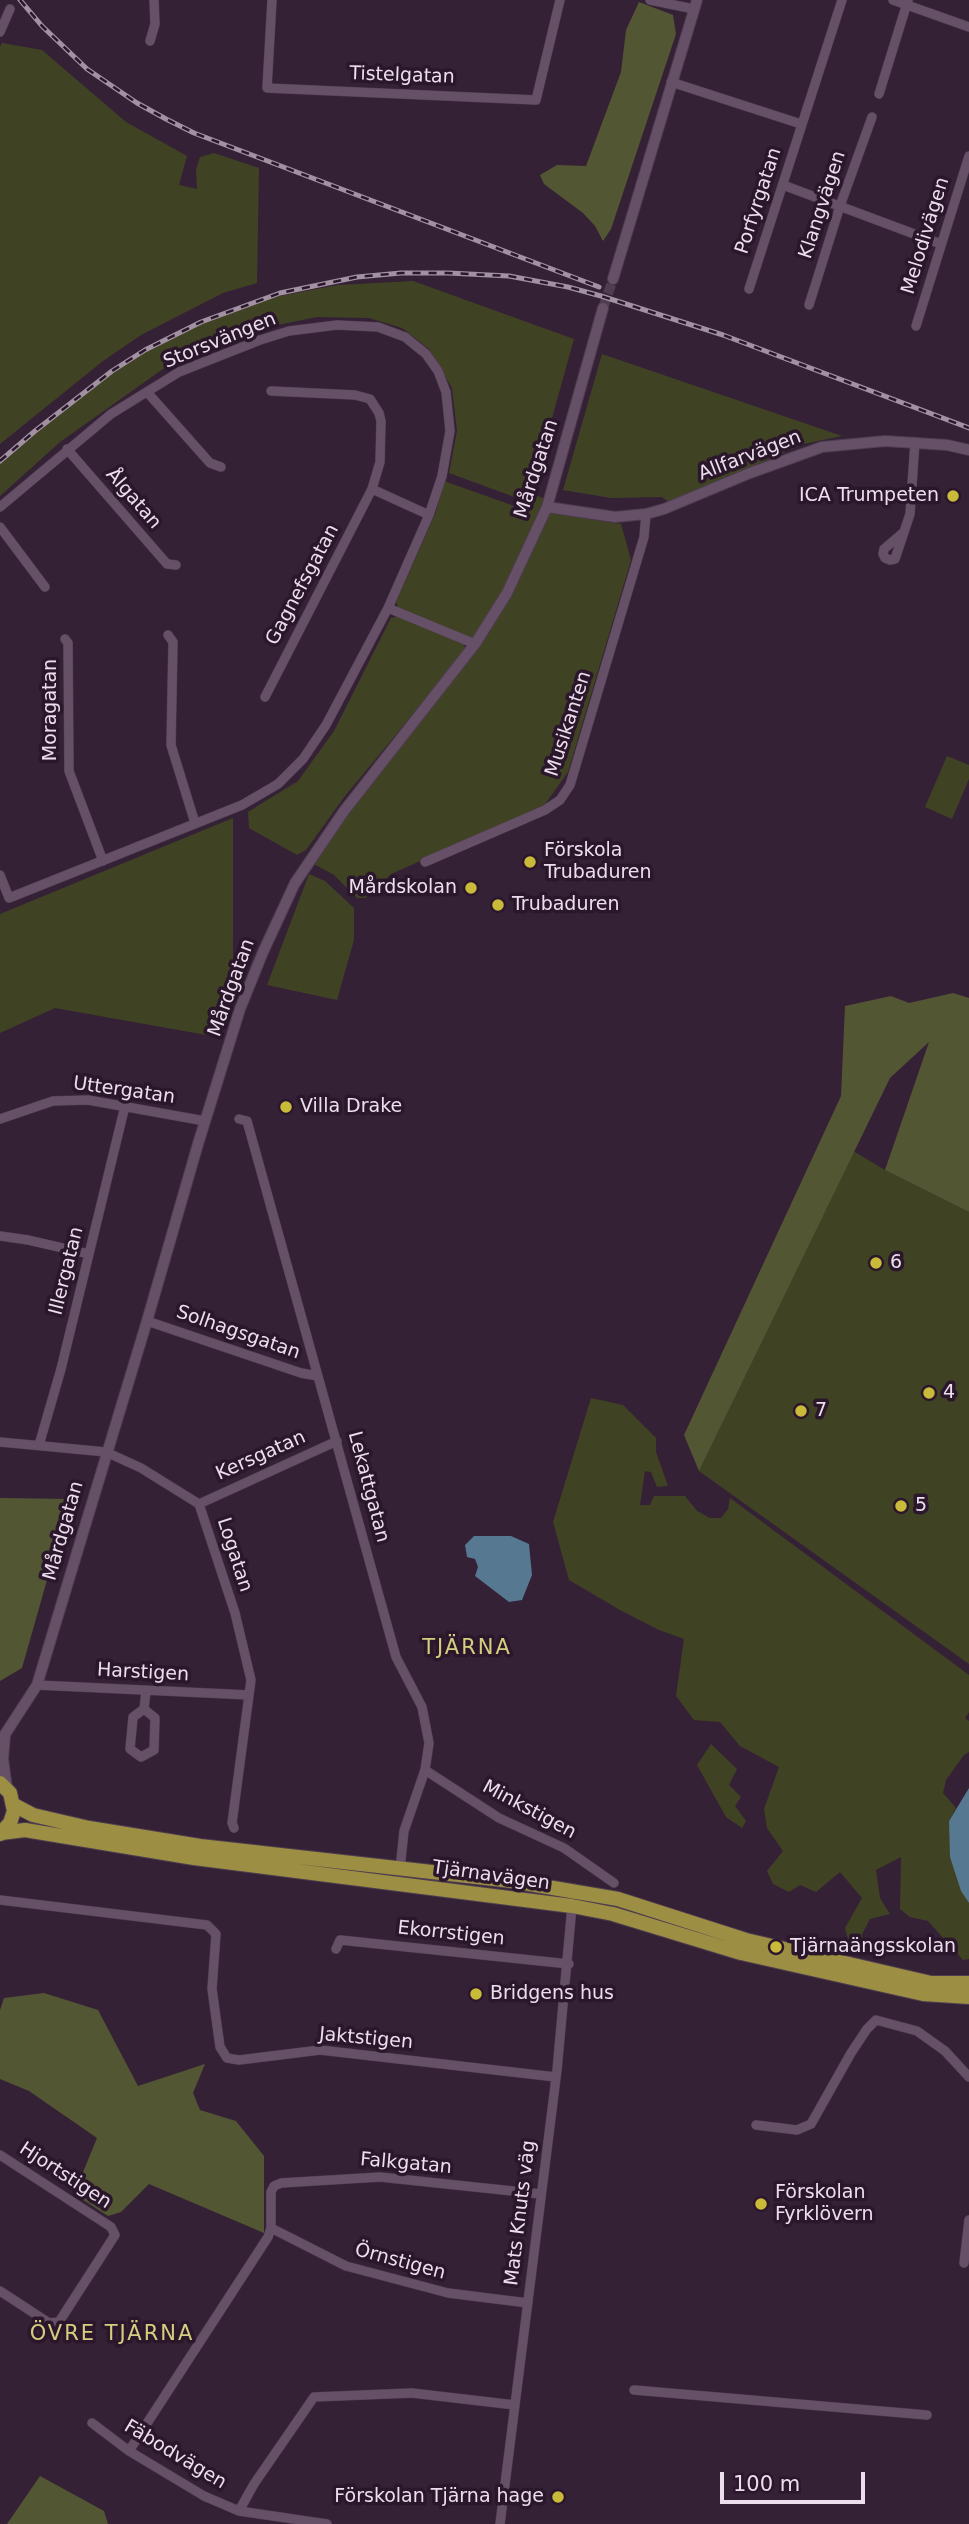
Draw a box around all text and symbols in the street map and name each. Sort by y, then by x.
street label: Tistelgatan [349,63,455,89]
street label: Porfyrgatan [731,145,787,257]
street label: Klangvägen [795,148,851,262]
street label: Melodivägen [897,175,955,297]
street label: Storsvängen [160,308,280,374]
street label: Mårdgatan [510,417,564,521]
street label: Allfarvägen [695,426,805,486]
street label: Ålgatan [100,464,166,534]
place label: ICA Trumpeten [799,485,939,507]
marker: ICA Trumpeten [945,488,961,504]
street label: Gagnefsgatan [262,521,344,649]
street label: Moragatan [40,659,62,761]
street label: Musikanten [541,669,597,779]
place label: Förskola Trubaduren [544,840,652,884]
marker: Förskola Trubaduren [522,854,538,870]
place label: Mårdskolan [349,877,457,899]
marker: Mårdskolan [463,880,479,896]
place label: Trubaduren [512,894,620,916]
marker: Trubaduren [490,897,506,913]
street label: Mårdgatan [204,936,260,1040]
street label: Uttergatan [72,1073,176,1109]
place label: Villa Drake [300,1096,402,1118]
marker: Villa Drake [278,1099,294,1115]
street label: Illergatan [45,1224,89,1318]
place label: 6 [890,1252,902,1274]
marker: 6 [868,1255,884,1271]
street label: Solhagsgatan [173,1301,303,1365]
place label: 4 [943,1382,955,1404]
marker: 4 [921,1385,937,1401]
place label: 7 [815,1400,827,1422]
marker: 7 [793,1403,809,1419]
street label: Kersgatan [213,1426,309,1486]
street label: Lekattgatan [342,1429,394,1545]
street label: Mårdgatan [39,1479,89,1583]
place label: 5 [915,1495,927,1517]
marker: 5 [893,1498,909,1514]
street label: Logatan [211,1515,257,1595]
district label: TJÄRNA [423,1636,511,1662]
street label: Harstigen [96,1659,190,1687]
street label: Minkstigen [478,1776,580,1844]
street label: Tjärnavägen [431,1856,551,1896]
street label: Ekorrstigen [396,1917,506,1951]
place label: Tjärnaängsskolan [790,1936,956,1958]
marker: Tjärnaängsskolan [768,1939,784,1955]
place label: Bridgens hus [490,1983,614,2005]
marker: Bridgens hus [468,1986,484,2002]
street label: Jaktstigen [318,2024,414,2054]
street label: Hjortstigen [15,2138,115,2214]
street label: Mats Knuts väg [501,2139,541,2287]
street label: Falkgatan [359,2149,453,2179]
place label: Förskolan Fyrklövern [775,2182,874,2226]
marker: Förskolan Fyrklövern [753,2196,769,2212]
street label: Örnstigen [352,2239,448,2285]
district label: ÖVRE TJÄRNA [31,2322,193,2348]
street label: Fäbodvägen [120,2416,230,2494]
scale bar [724,2458,869,2502]
text: 100 m [733,2472,800,2496]
place label: Förskolan Tjärna hage [334,2486,544,2508]
marker: Förskolan Tjärna hage [550,2489,566,2505]

